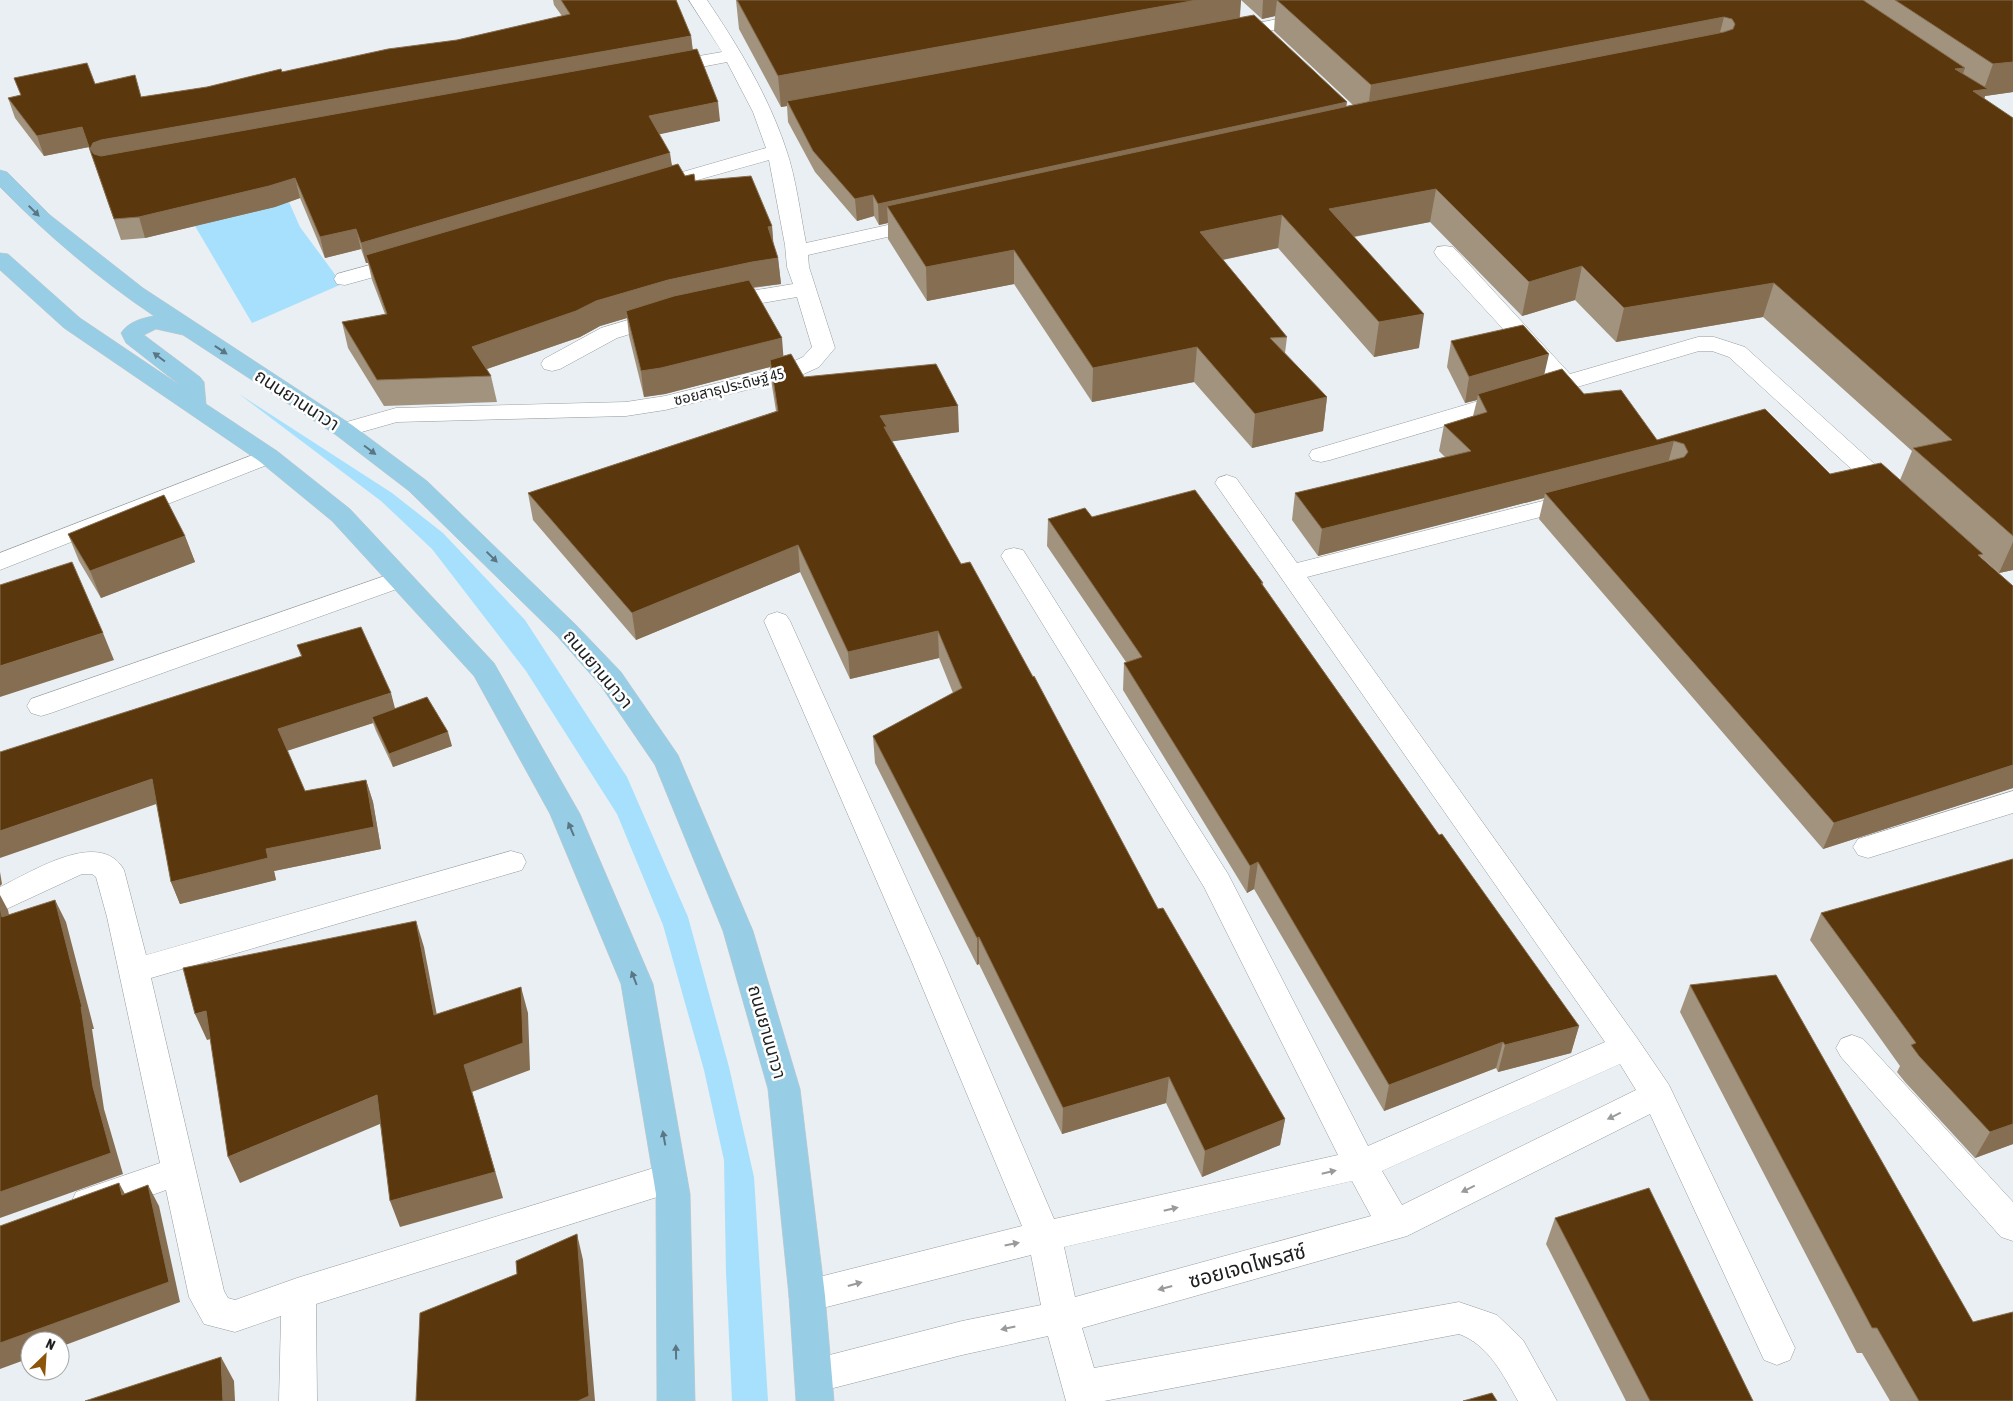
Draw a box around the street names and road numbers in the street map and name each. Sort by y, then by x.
street label: ถนนยานนาวา [251,365,343,435]
street label: ซอยสาธุประดิษฐ์ 45 [672,365,786,409]
street label: ถนนยานนาวา [559,625,637,712]
street label: ถนนยานนาวา [744,983,791,1081]
street label: ซอยเจดไพรสซ์ [1185,1238,1309,1292]

